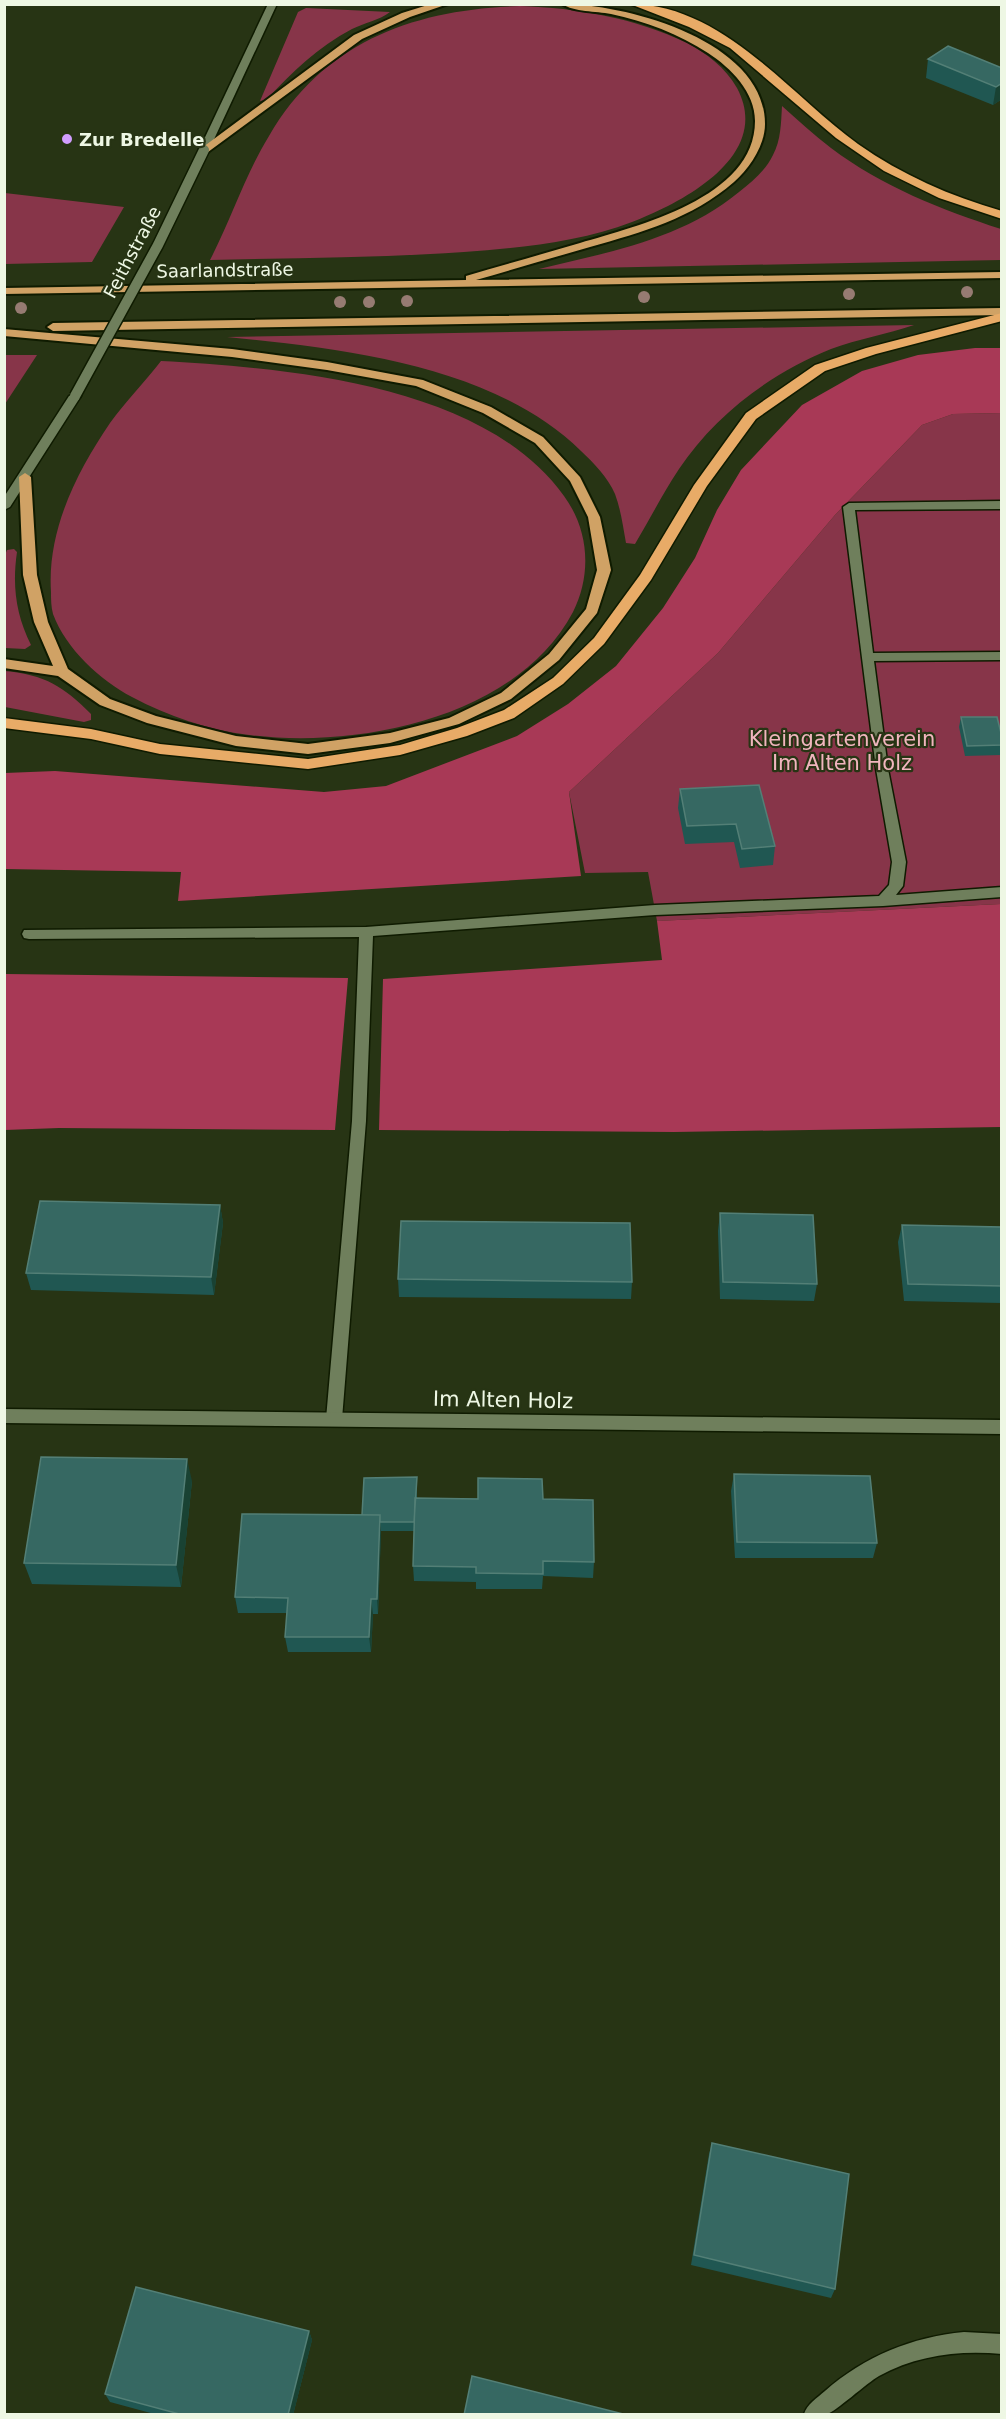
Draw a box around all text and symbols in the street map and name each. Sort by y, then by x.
place label: Zur Bredelle [79,129,204,150]
marker: Zur Bredelle [60,132,74,146]
street label: Feithstraße [99,202,165,302]
street label: Saarlandstraße [156,258,294,282]
park label: Kleingartenverein Im Alten Holz [749,727,935,775]
street label: Im Alten Holz [433,1387,573,1413]

